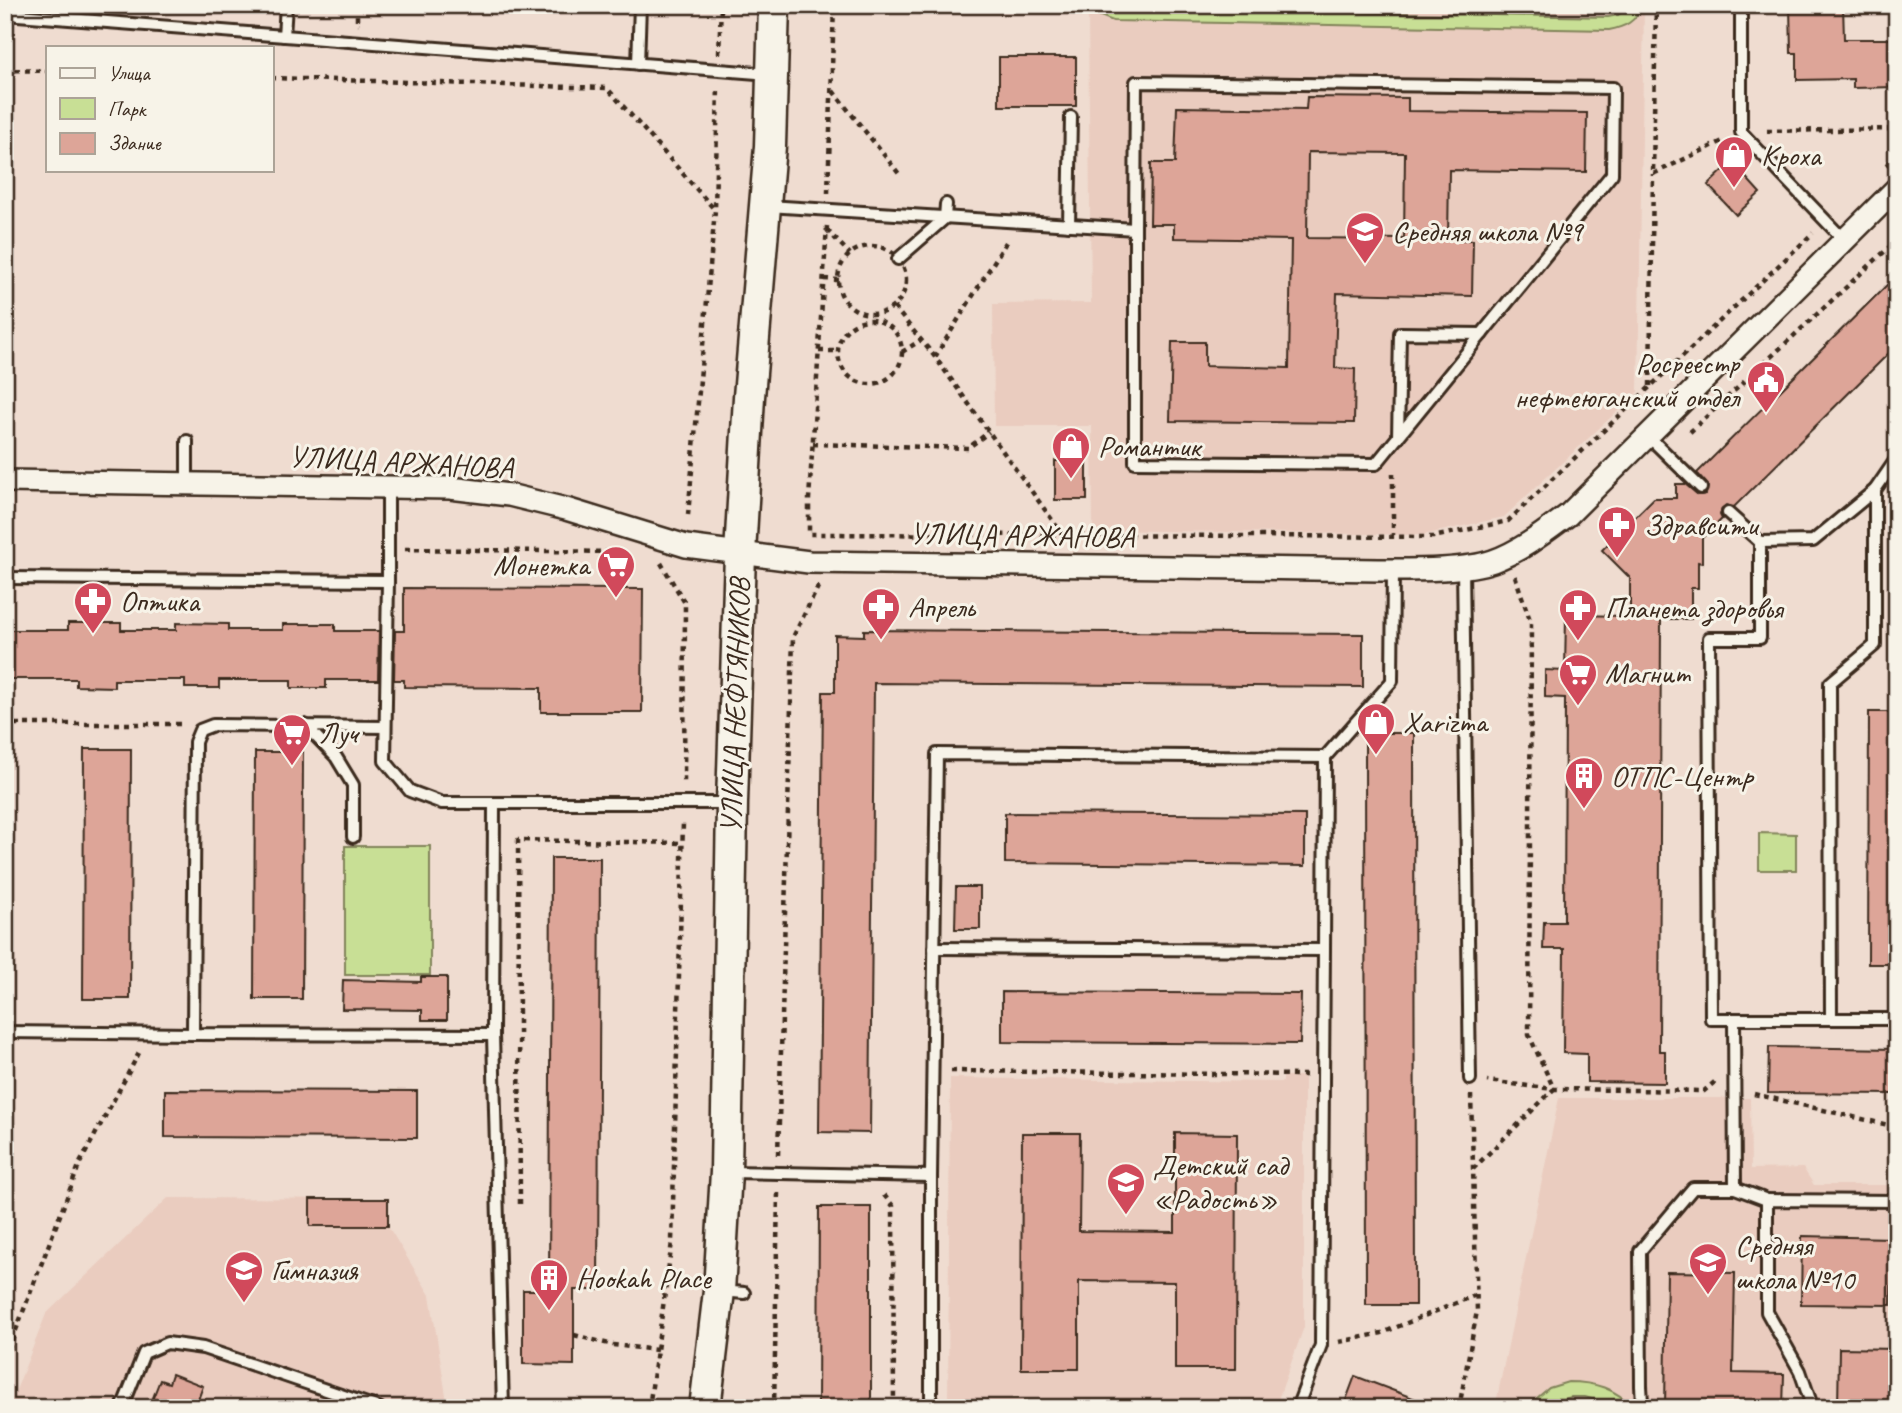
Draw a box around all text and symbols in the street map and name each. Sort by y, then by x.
legend [46,46,273,172]
text: Улица [108,60,151,86]
text: Парк [108,96,148,122]
text: Здание [108,130,162,156]
shop icon: Кроха [1713,134,1755,189]
place label: Кроха [1761,136,1822,174]
school or university icon: Средняя школа №9 [1344,210,1386,265]
place label: Средняя школа №9 [1392,212,1585,250]
place label: Росреестр нефтеюганский отдел [1514,344,1741,416]
public building icon: Росреестр нефтеюганский отдел [1745,359,1787,414]
shop icon: Романтик [1050,425,1092,480]
place label: Романтик [1098,427,1203,465]
street label: УЛИЦА АРЖАНОВА [288,437,516,487]
pharmacy icon: Здравсити [1596,504,1638,559]
place label: Здравсити [1644,506,1760,544]
street label: УЛИЦА АРЖАНОВА [910,514,1136,556]
supermarket icon: Монетка [595,544,637,599]
place label: Монетка [493,546,592,584]
street label: УЛИЦА НЕФТЯНИКОВ [712,574,759,834]
pharmacy icon: Оптика [72,580,114,635]
place label: Оптика [120,582,201,620]
pharmacy icon: Апрель [860,586,902,641]
pharmacy icon: Планета здоровья [1557,587,1599,642]
place label: Апрель [908,588,977,626]
place label: Планета здоровья [1605,589,1785,627]
supermarket icon: Магнит [1557,652,1599,707]
place label: Магнит [1605,654,1691,692]
shop icon: Xarizma [1355,701,1397,756]
place label: Xarizma [1403,703,1489,741]
supermarket icon: Луч [271,712,313,767]
place label: Луч [319,714,360,752]
building icon: ОТПС-Центр [1563,755,1605,810]
place label: ОТПС-Центр [1611,757,1755,795]
place label: Детский сад «Радость» [1153,1146,1290,1218]
school or university icon: Детский сад «Радость» [1105,1161,1147,1216]
place label: Средняя школа №10 [1735,1226,1857,1298]
school or university icon: Средняя школа №10 [1687,1241,1729,1296]
school or university icon: Гимназия [223,1249,265,1304]
place label: Гимназия [271,1251,359,1289]
building icon: Hookah Place [528,1257,570,1312]
place label: Hookah Place [576,1259,713,1297]

